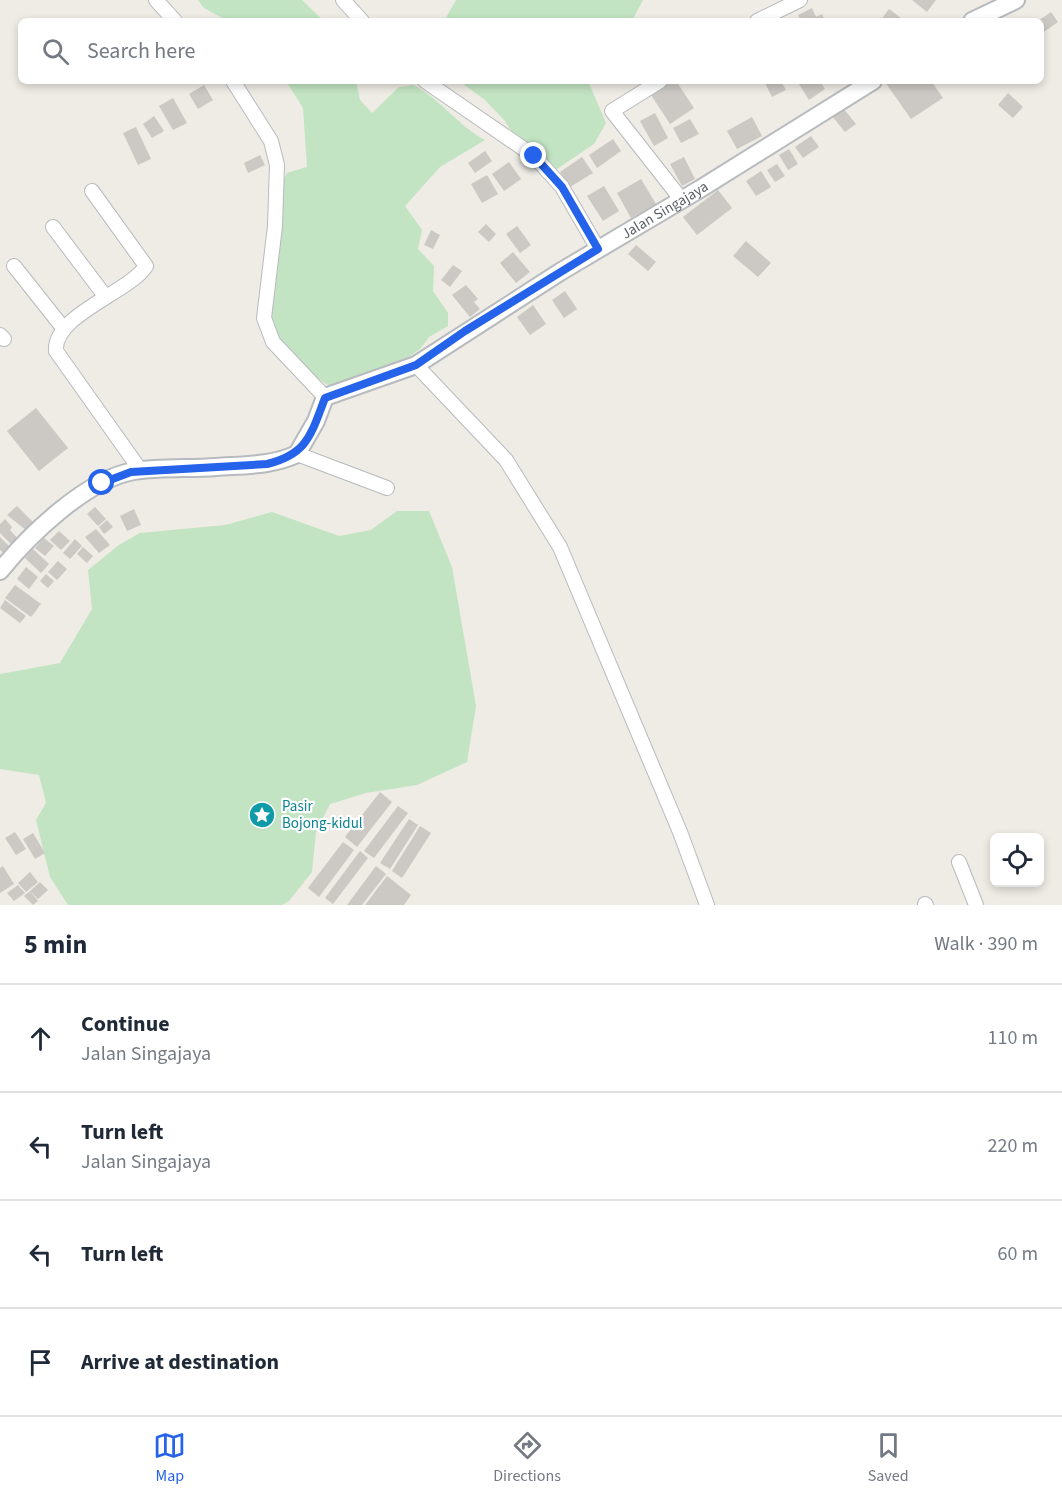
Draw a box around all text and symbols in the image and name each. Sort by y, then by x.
search box [18,18,1044,84]
icon: search [39,35,72,68]
text: Search here [87,35,195,67]
route end [520,142,546,168]
street label: Jalan Singajaya [617,176,712,244]
route start [88,469,114,495]
place label: Pasir Bojong-kidul [282,796,363,834]
place icon: Pasir Bojong-kidul [247,800,277,830]
map controls [990,833,1044,887]
button: locate [990,833,1044,887]
text: 5 min [24,926,87,963]
text: Walk · 390 m [934,930,1038,958]
text: Continue [81,1008,170,1040]
icon: ahead [24,1022,57,1055]
text: 110 m [988,1024,1038,1052]
text: Jalan Singajaya [81,1040,211,1068]
text: Turn left [81,1116,163,1148]
icon: left [24,1130,57,1163]
text: 220 m [988,1132,1038,1160]
text: Jalan Singajaya [81,1148,211,1176]
icon: left [24,1238,57,1271]
text: Turn left [81,1238,163,1270]
text: 60 m [998,1240,1038,1268]
icon: arrive [24,1346,57,1379]
text: Arrive at destination [81,1346,279,1378]
tab: Map [153,1429,186,1487]
tab: Directions [493,1429,561,1487]
tab: Saved [868,1429,909,1487]

